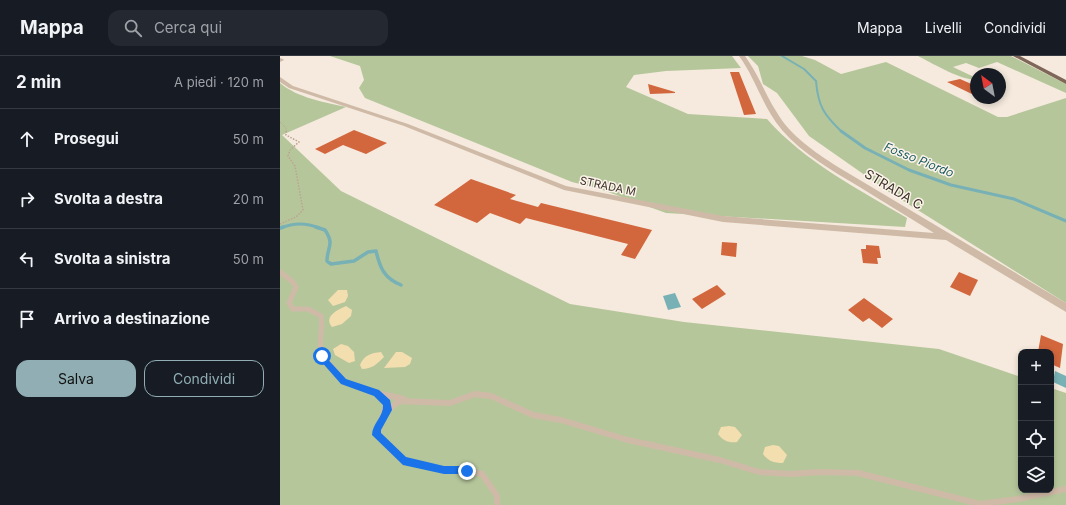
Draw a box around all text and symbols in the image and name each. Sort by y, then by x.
search box [108,10,388,46]
text: Mappa [20,16,84,39]
icon: search [122,17,144,39]
text: Cerca qui [154,18,222,37]
text: Mappa [857,19,903,36]
text: Livelli [925,19,962,36]
text: Condividi [984,19,1046,36]
north arrow [970,68,1006,104]
text: 2 min [16,72,61,92]
text: A piedi · 120 m [174,74,264,90]
icon: ahead [16,128,38,150]
text: Prosegui [54,129,119,148]
text: 50 m [233,131,264,147]
water label: Fosso Piordo [882,139,956,180]
street label: STRADA C [862,165,926,213]
street label: STRADA M [579,173,637,199]
icon: right [16,188,38,210]
text: Svolta a destra [54,189,163,208]
text: 20 m [233,191,264,207]
icon: left [16,248,38,270]
text: Svolta a sinistra [54,249,171,268]
text: 50 m [233,251,264,267]
icon: arrive [16,308,38,330]
text: Arrivo a destinazione [54,309,210,328]
route start [313,347,331,365]
map controls [1018,349,1054,493]
button: + [1018,349,1054,385]
button: Salva [16,360,136,397]
button: Condividi [144,360,264,397]
button: − [1018,385,1054,421]
button: locate [1018,421,1054,457]
button: layers [1018,457,1054,493]
route end [458,462,476,480]

